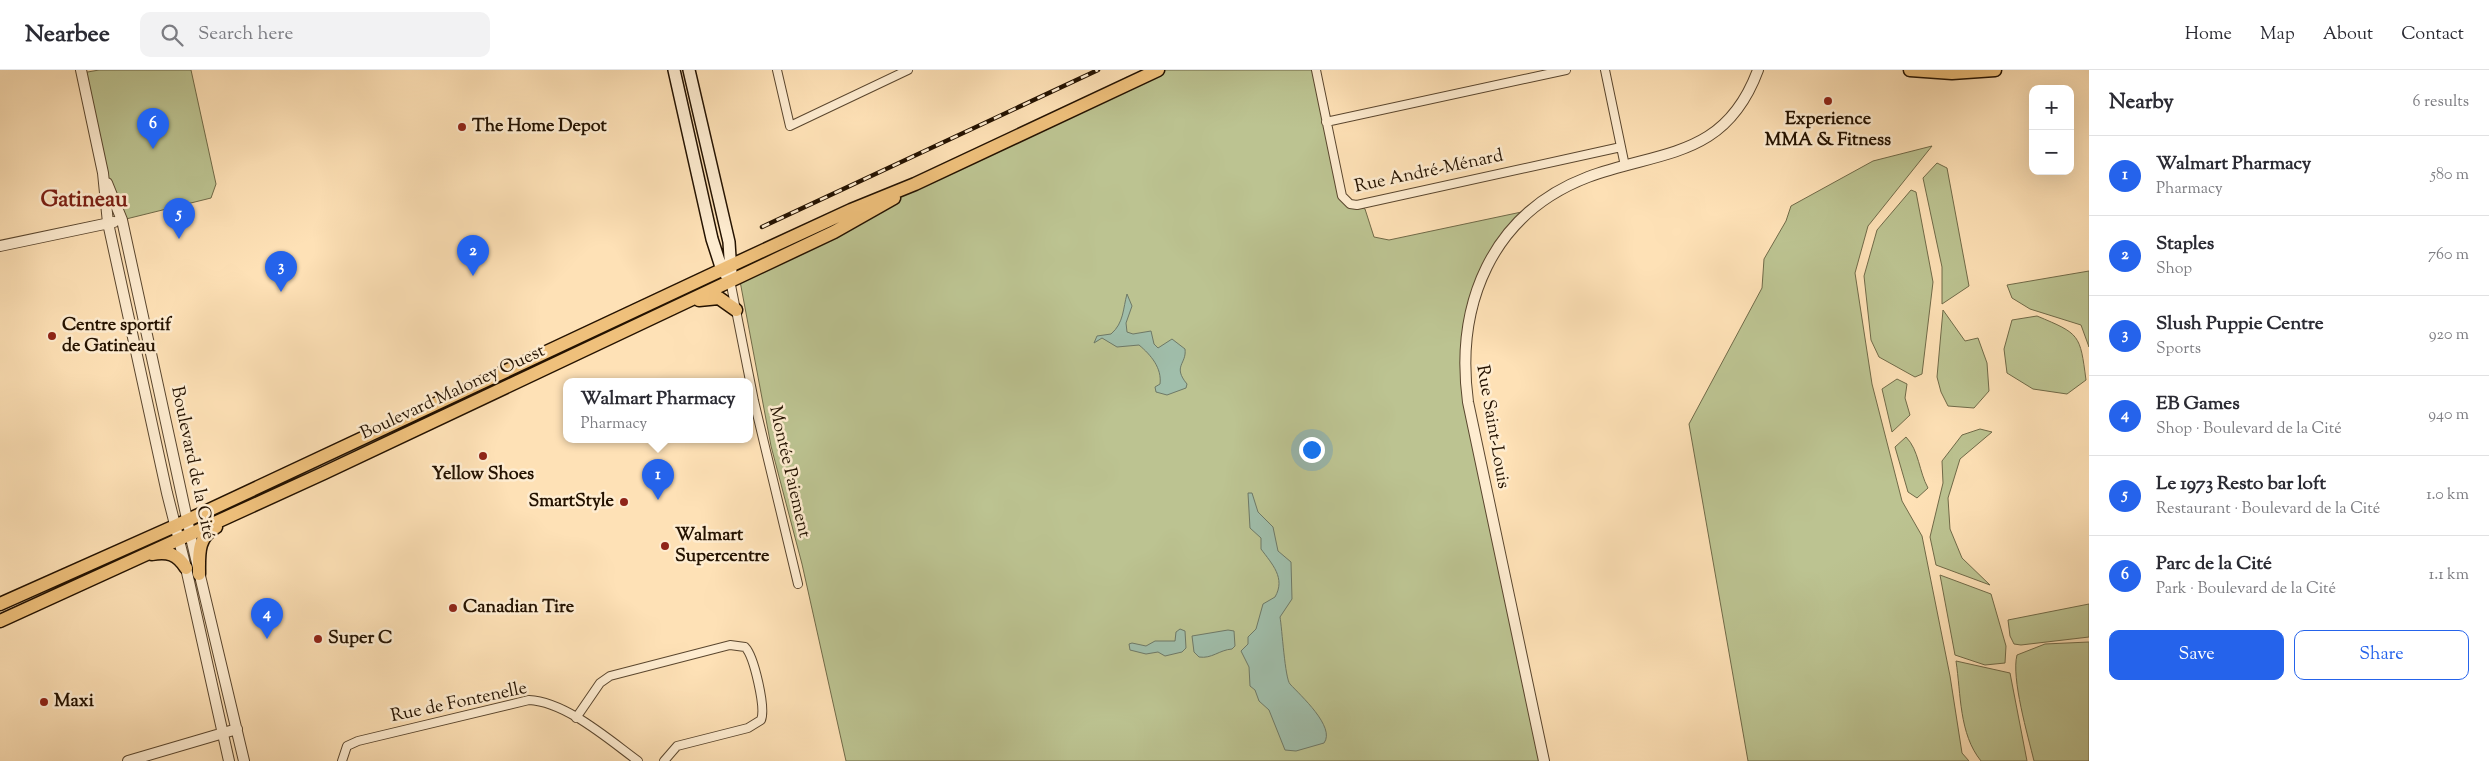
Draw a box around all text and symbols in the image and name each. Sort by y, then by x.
search box [140,12,490,57]
text: Nearbee [25,18,110,52]
icon: search [158,21,186,49]
text: Search here [198,21,293,48]
text: Home [2185,22,2232,48]
text: Map [2260,22,2295,48]
text: About [2323,22,2373,48]
text: Contact [2401,22,2464,48]
map controls [2029,85,2074,175]
button: + [2029,85,2074,130]
text: Nearby [2109,88,2174,118]
text: 6 results [2413,91,2469,114]
marker: Experience MMA & Fitness [1822,95,1834,107]
place label: Experience MMA & Fitness [1765,107,1891,154]
pin: 6 [137,108,169,149]
place label: The Home Depot [472,114,607,140]
marker: The Home Depot [456,121,468,133]
button: − [2029,130,2074,175]
street label: Rue André-Ménard [1352,144,1506,200]
text: Walmart Pharmacy [2156,151,2311,178]
text: 1 [2122,164,2128,187]
text: 580 m [2430,164,2469,187]
text: Pharmacy [2156,178,2223,201]
district label: Gatineau [40,185,128,217]
pin: 5 [163,198,195,239]
text: Staples [2156,231,2214,258]
pin: 2 [457,235,489,276]
text: 2 [2121,244,2129,267]
text: 760 m [2428,244,2469,267]
pin: 3 [265,251,297,292]
text: Shop [2156,258,2192,281]
text: Slush Puppie Centre [2156,311,2324,338]
place label: Centre sportif de Gatineau [62,313,173,360]
text: 3 [2122,324,2128,347]
text: 920 m [2429,324,2469,347]
marker: Centre sportif de Gatineau [46,330,58,342]
text: Sports [2156,338,2201,361]
street label: Boulevard Maloney Ouest [356,339,550,447]
street label: Rue Saint-Louis [1468,363,1516,491]
popup [563,378,753,443]
street label: Boulevard de la Cité [163,384,221,542]
text: Walmart Pharmacy [580,386,736,413]
text: EB Games [2156,391,2240,418]
street label: Montée Paiement [761,403,817,541]
text: 4 [2121,404,2129,427]
text: 940 m [2428,404,2469,427]
text: Pharmacy [580,413,647,436]
text: Shop · Boulevard de la Cité [2156,418,2342,441]
your location [1299,437,1325,463]
marker: Yellow Shoes [477,450,489,462]
pin: 1 [642,459,674,500]
place label: Yellow Shoes [432,462,534,488]
text: Le 1973 Resto bar loft [2156,471,2326,498]
text: 5 [2122,484,2128,507]
text: 1.0 km [2426,484,2469,507]
place label: SmartStyle [528,489,615,515]
marker: SmartStyle [618,496,630,508]
text: Restaurant · Boulevard de la Cité [2156,498,2380,521]
place label: Walmart Supercentre [675,523,770,570]
marker: Walmart Supercentre [659,540,671,552]
text: Parc de la Cité [2156,551,2272,578]
text: 6 [2121,564,2129,587]
text: 1.1 km [2429,564,2469,587]
text: Park · Boulevard de la Cité [2156,578,2336,601]
place label: Canadian Tire [463,595,575,621]
pin: 4 [251,598,283,639]
marker: Canadian Tire [447,602,459,614]
place label: Super C [328,626,393,652]
button: Save [2109,630,2284,680]
button: Share [2294,630,2469,680]
marker: Super C [312,633,324,645]
street label: Rue de Fontenelle [388,676,530,730]
place label: Maxi [54,689,95,715]
marker: Maxi [38,696,50,708]

